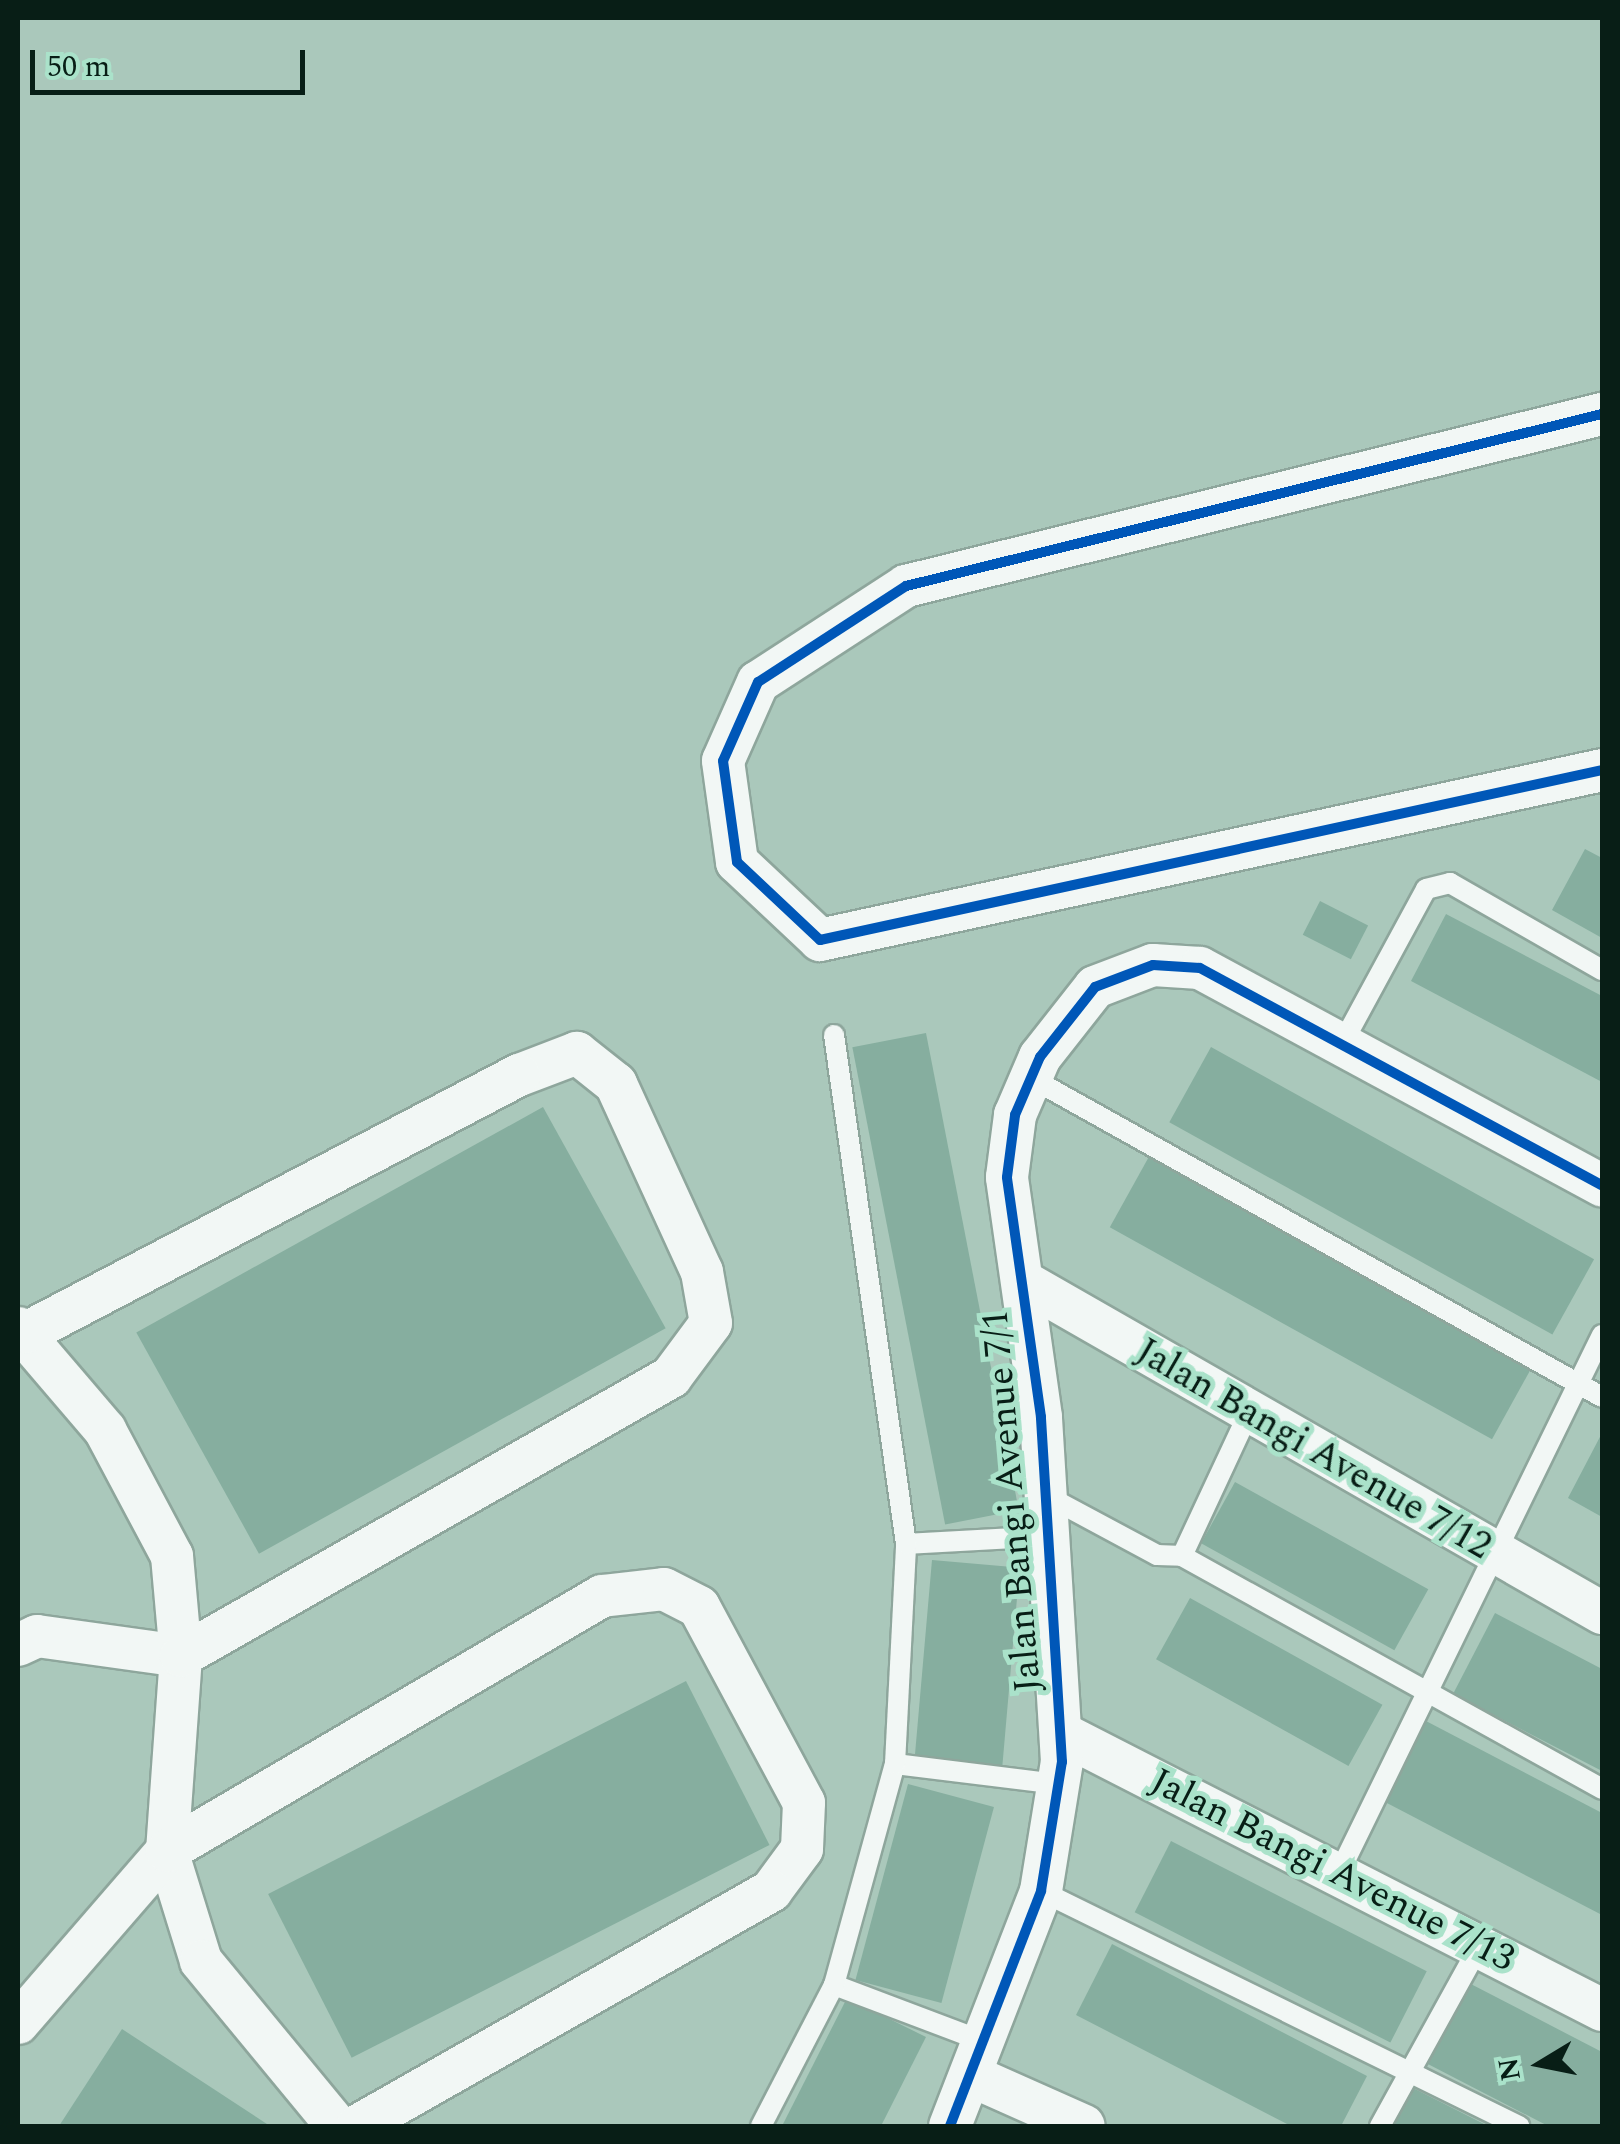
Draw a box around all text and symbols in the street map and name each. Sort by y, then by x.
scale bar [35,30,310,92]
text: 50 m [47,44,110,90]
street label: Jalan Bangi Avenue 7/1 [974,1308,1052,1694]
street label: Jalan Bangi Avenue 7/12 [1127,1330,1499,1570]
street label: Jalan Bangi Avenue 7/13 [1142,1759,1522,1983]
north arrow [1490,2014,1590,2114]
text: N [1487,2054,1533,2084]

